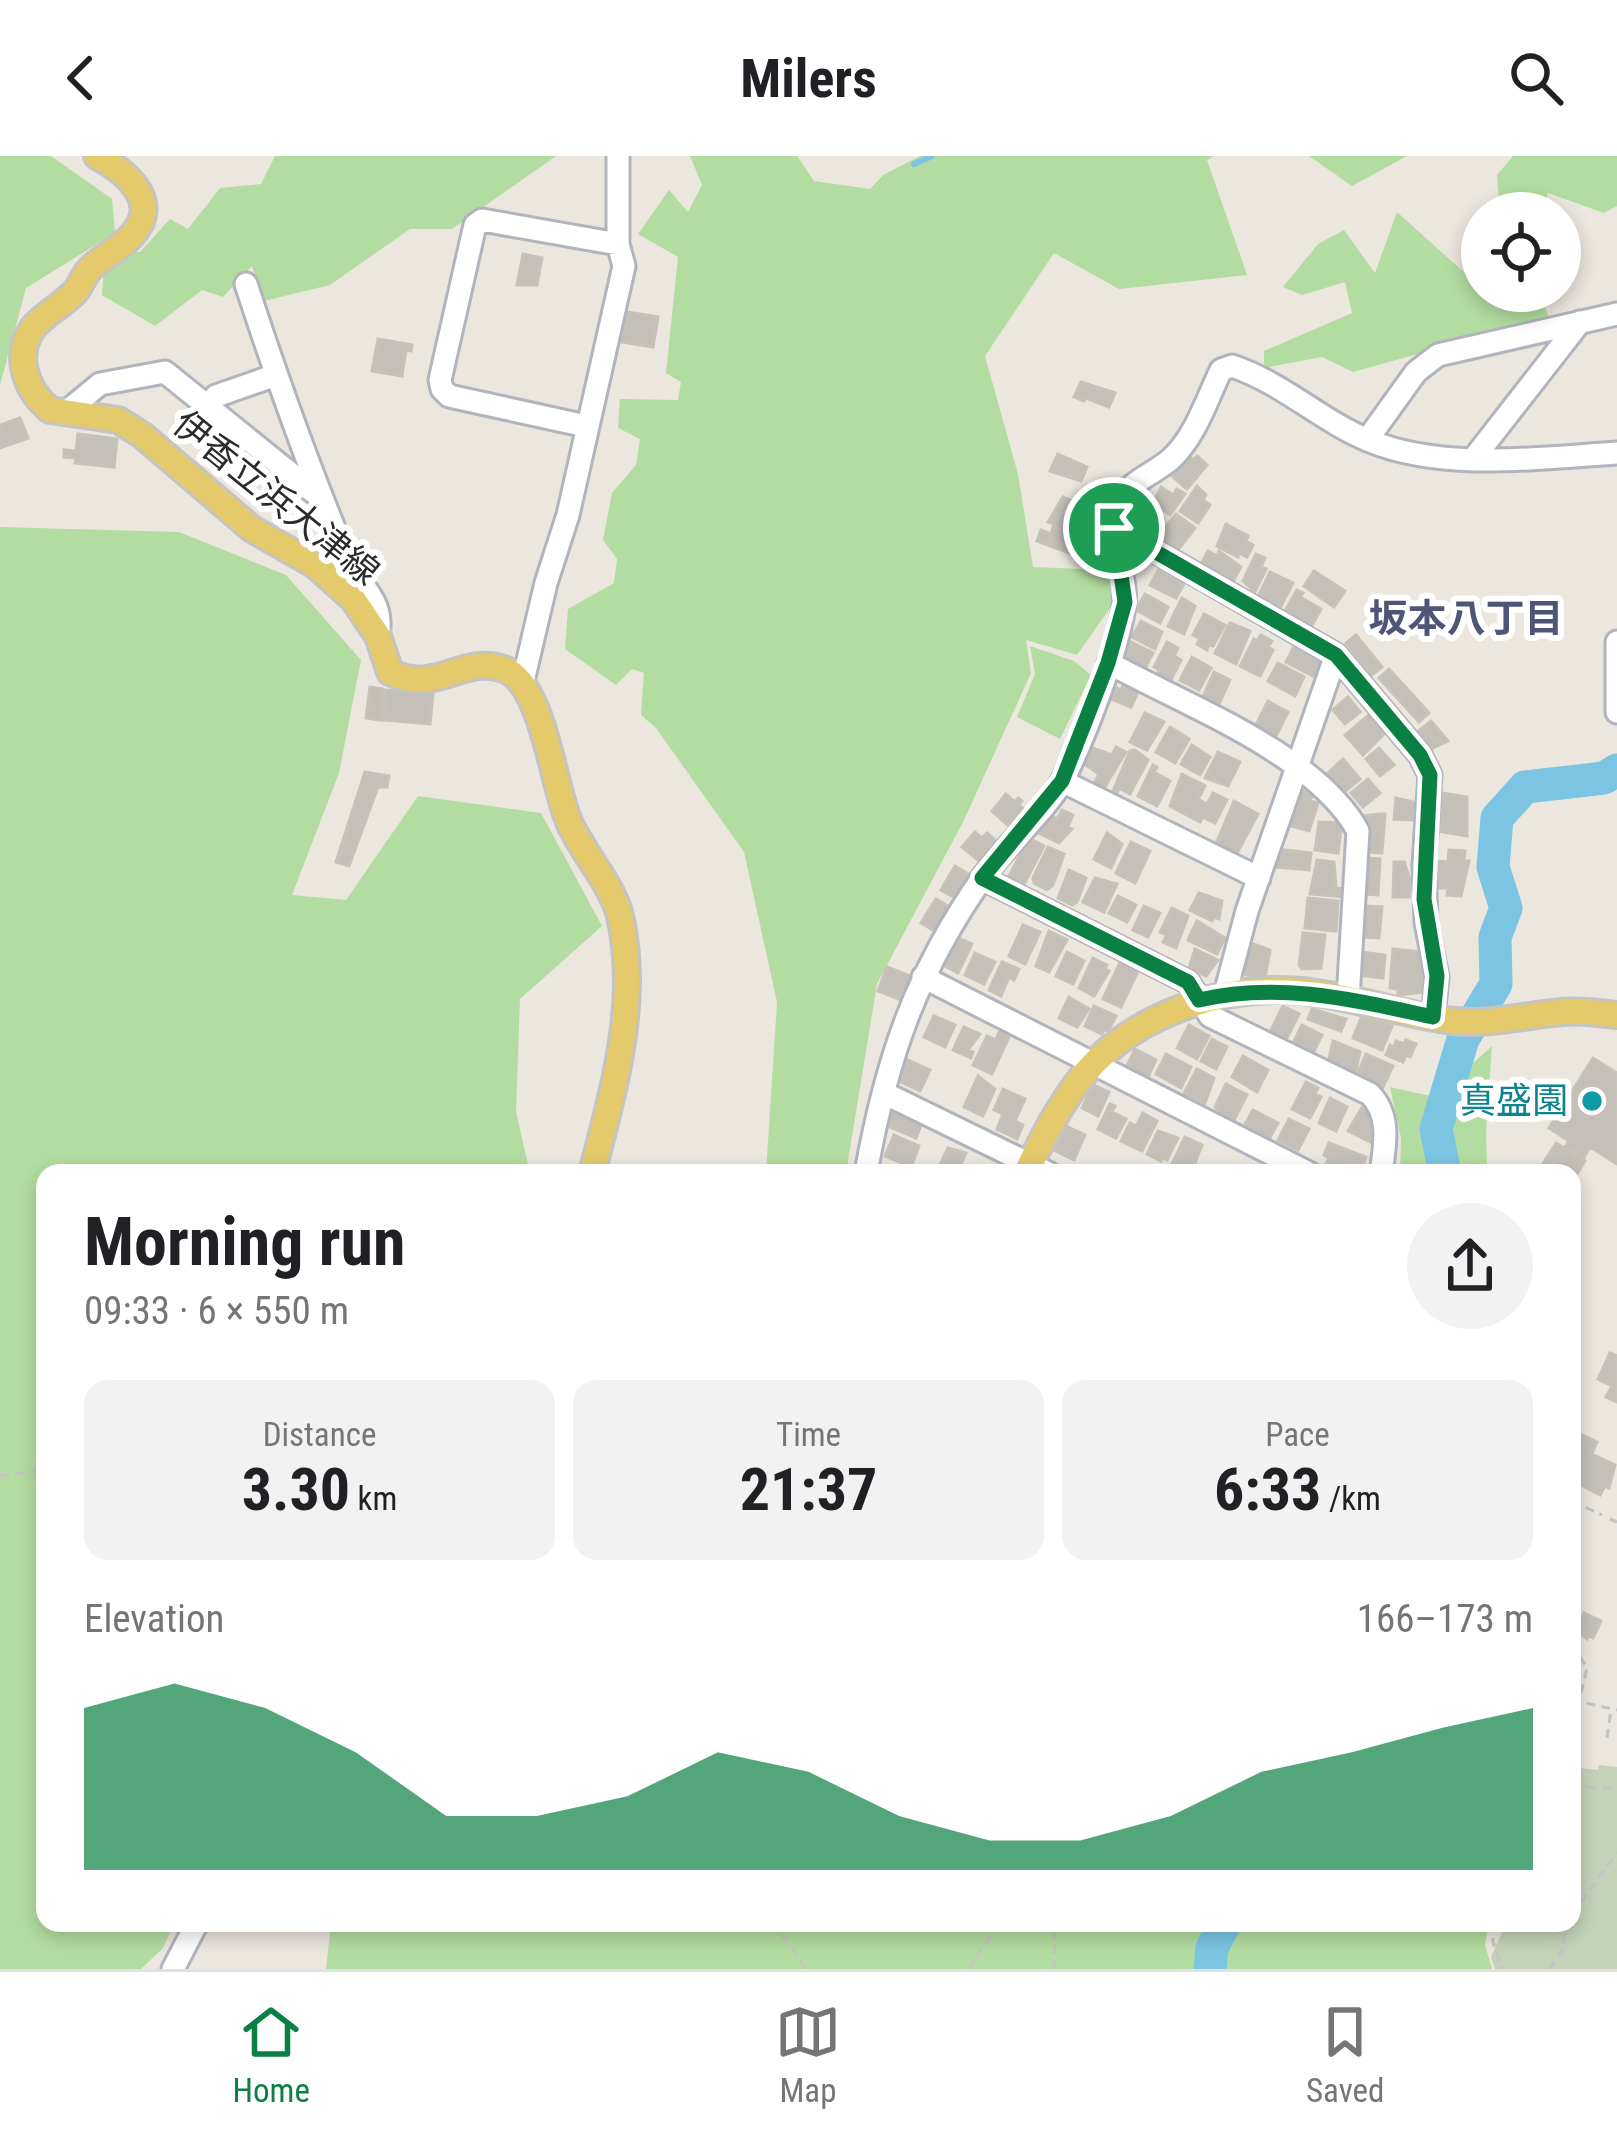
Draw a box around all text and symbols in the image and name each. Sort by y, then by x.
icon: back [48,45,114,111]
icon: search [1503,45,1569,111]
text: Milers [740,47,877,110]
map controls [1461,192,1581,312]
button: locate [1461,192,1581,312]
street label: 伊香立浜大津線 [165,402,387,594]
pin [1063,477,1165,579]
icon: arrive [1081,495,1147,561]
district label: 坂本八丁目 [1368,596,1564,642]
place label: 真盛園 [1460,1080,1568,1122]
marker: 真盛園 [1579,1088,1605,1114]
button: share [1407,1203,1533,1329]
text: Morning run [84,1204,406,1281]
text: 09:33 · 6 × 550 m [84,1288,349,1334]
text: Distance [263,1415,376,1454]
text: Time [776,1415,841,1454]
text: Pace [1265,1415,1330,1454]
text: 3.30 [242,1454,350,1525]
text: 21:37 [740,1454,877,1525]
text: 6:33 [1214,1454,1321,1525]
text: km [350,1479,397,1518]
text: /km [1321,1479,1381,1518]
text: Elevation [84,1596,224,1642]
text: 166–173 m [1357,1596,1533,1642]
tab: Home [233,1999,310,2110]
tab: Map [775,1999,841,2110]
tab: Saved [1306,1999,1384,2110]

